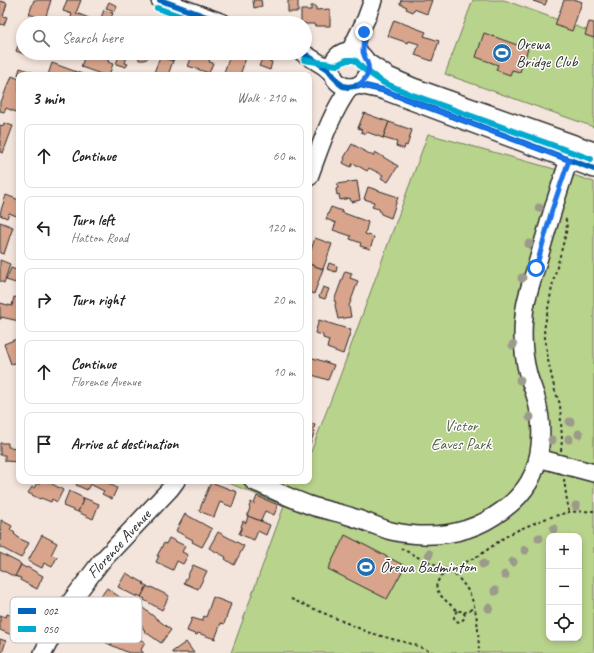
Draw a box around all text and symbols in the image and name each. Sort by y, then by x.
search box [16,16,312,60]
route end [355,23,373,41]
icon: search [30,27,52,49]
text: Search here [62,29,123,48]
place label: Orewa Bridge Club [516,34,578,72]
sports icon: Orewa Bridge Club [491,42,513,64]
text: 3 min [32,88,65,109]
text: Walk · 210 m [237,90,296,106]
icon: ahead [33,145,55,167]
text: Continue [71,147,116,166]
text: 60 m [273,148,295,164]
text: Turn left [71,211,114,230]
icon: left [33,217,55,239]
text: 120 m [267,220,295,236]
text: Hatton Road [71,230,128,246]
route start [527,259,545,277]
icon: right [33,289,55,311]
text: Turn right [71,291,124,310]
text: 20 m [273,292,295,308]
text: Continue [71,355,116,374]
icon: ahead [33,361,55,383]
text: 10 m [273,364,295,380]
text: Florence Avenue [71,374,141,390]
park label: Victor Eaves Park [431,416,492,454]
icon: arrive [33,433,55,455]
text: Arrive at destination [71,435,178,454]
street label: Florence Avenue [83,504,156,583]
map controls [546,533,582,641]
button: + [546,533,582,569]
sports icon: Ōrewa Badminton [355,556,377,578]
place label: Ōrewa Badminton [380,557,477,577]
button: − [546,569,582,605]
legend [10,597,142,643]
text: 002 [43,604,59,618]
button: locate [546,605,582,641]
text: 050 [43,622,59,636]

